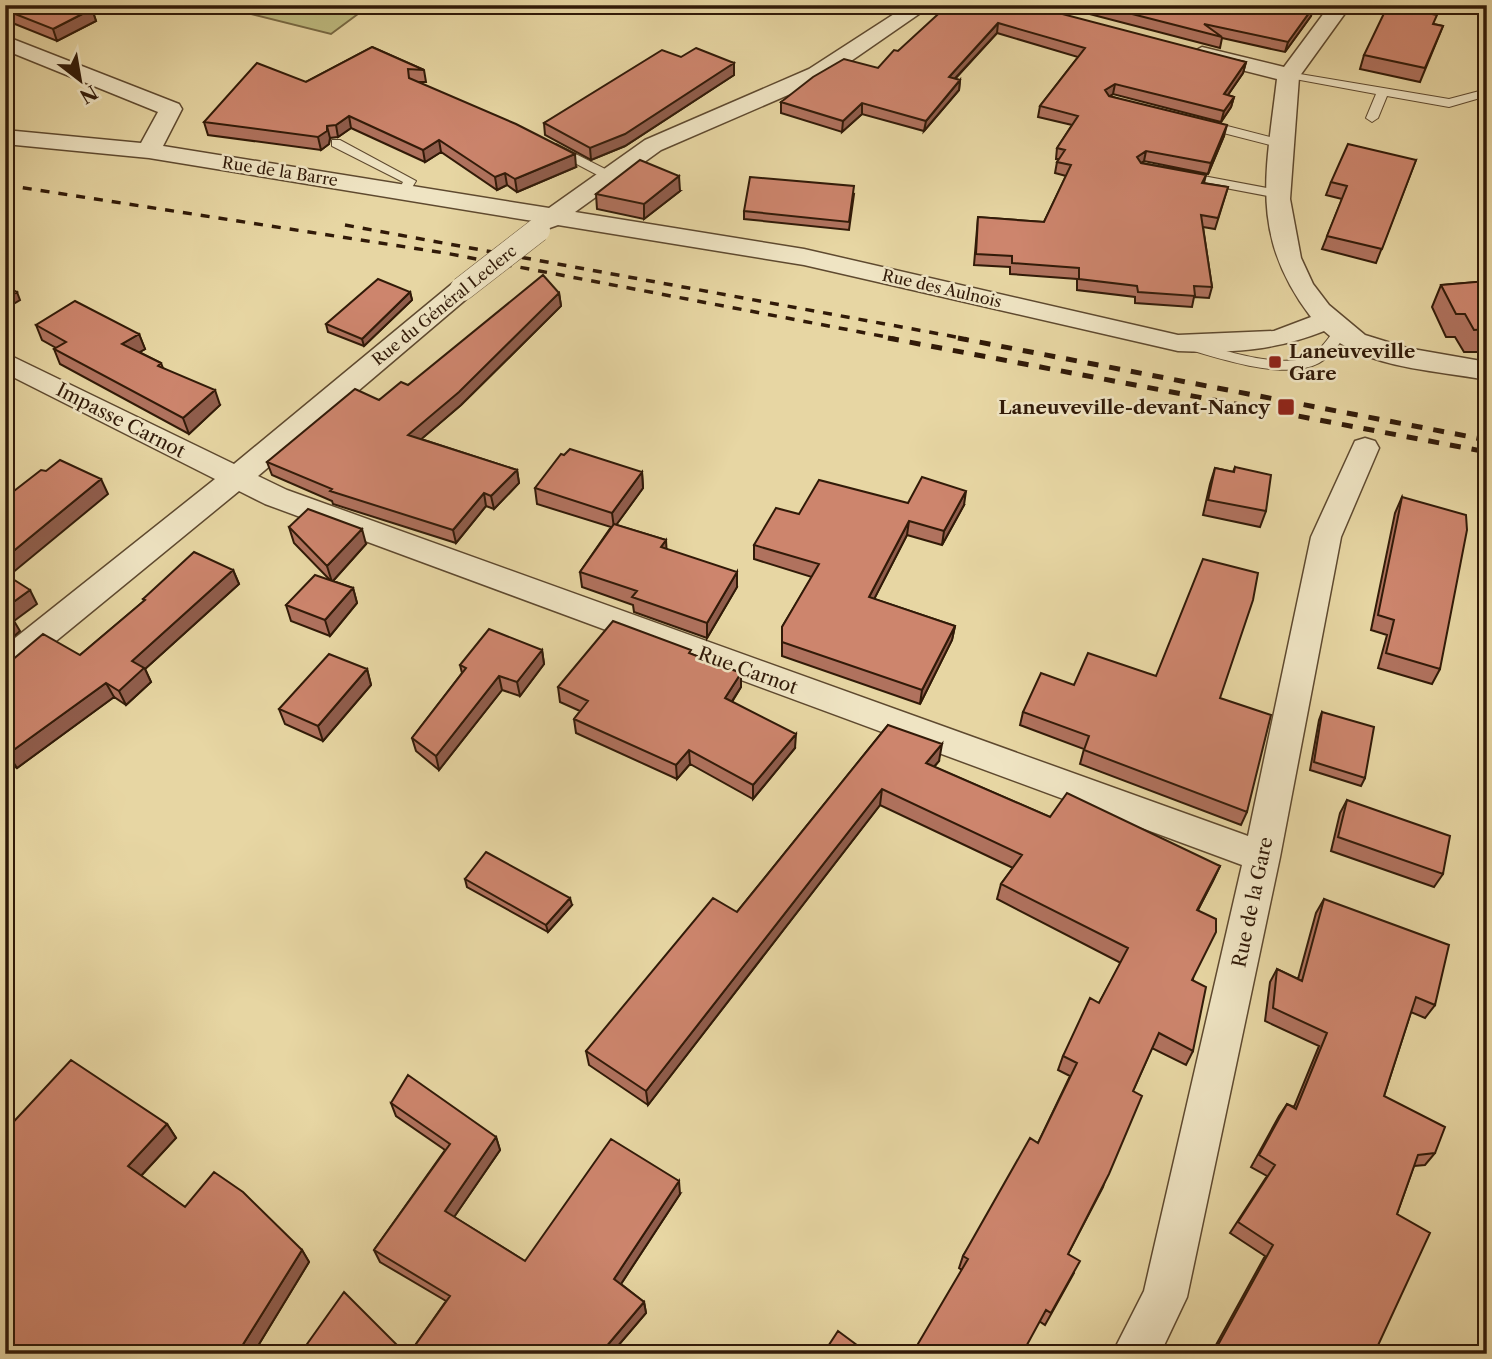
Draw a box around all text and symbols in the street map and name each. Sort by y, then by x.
north arrow [46,46,116,116]
text: N [75,80,101,108]
street label: Rue de la Barre [221,152,339,190]
street label: Rue du Général Leclerc [368,241,520,369]
street label: Rue des Aulnois [880,265,1004,311]
place label: Laneuveville Gare [1289,340,1415,385]
marker: Laneuveville Gare [1267,354,1283,370]
street label: Impasse Carnot [52,378,189,463]
place label: Laneuveville-devant-Nancy [998,396,1271,419]
marker: Laneuveville-devant-Nancy [1276,397,1296,417]
street label: Rue Carnot [695,642,801,699]
street label: Rue de la Gare [1227,835,1278,969]

